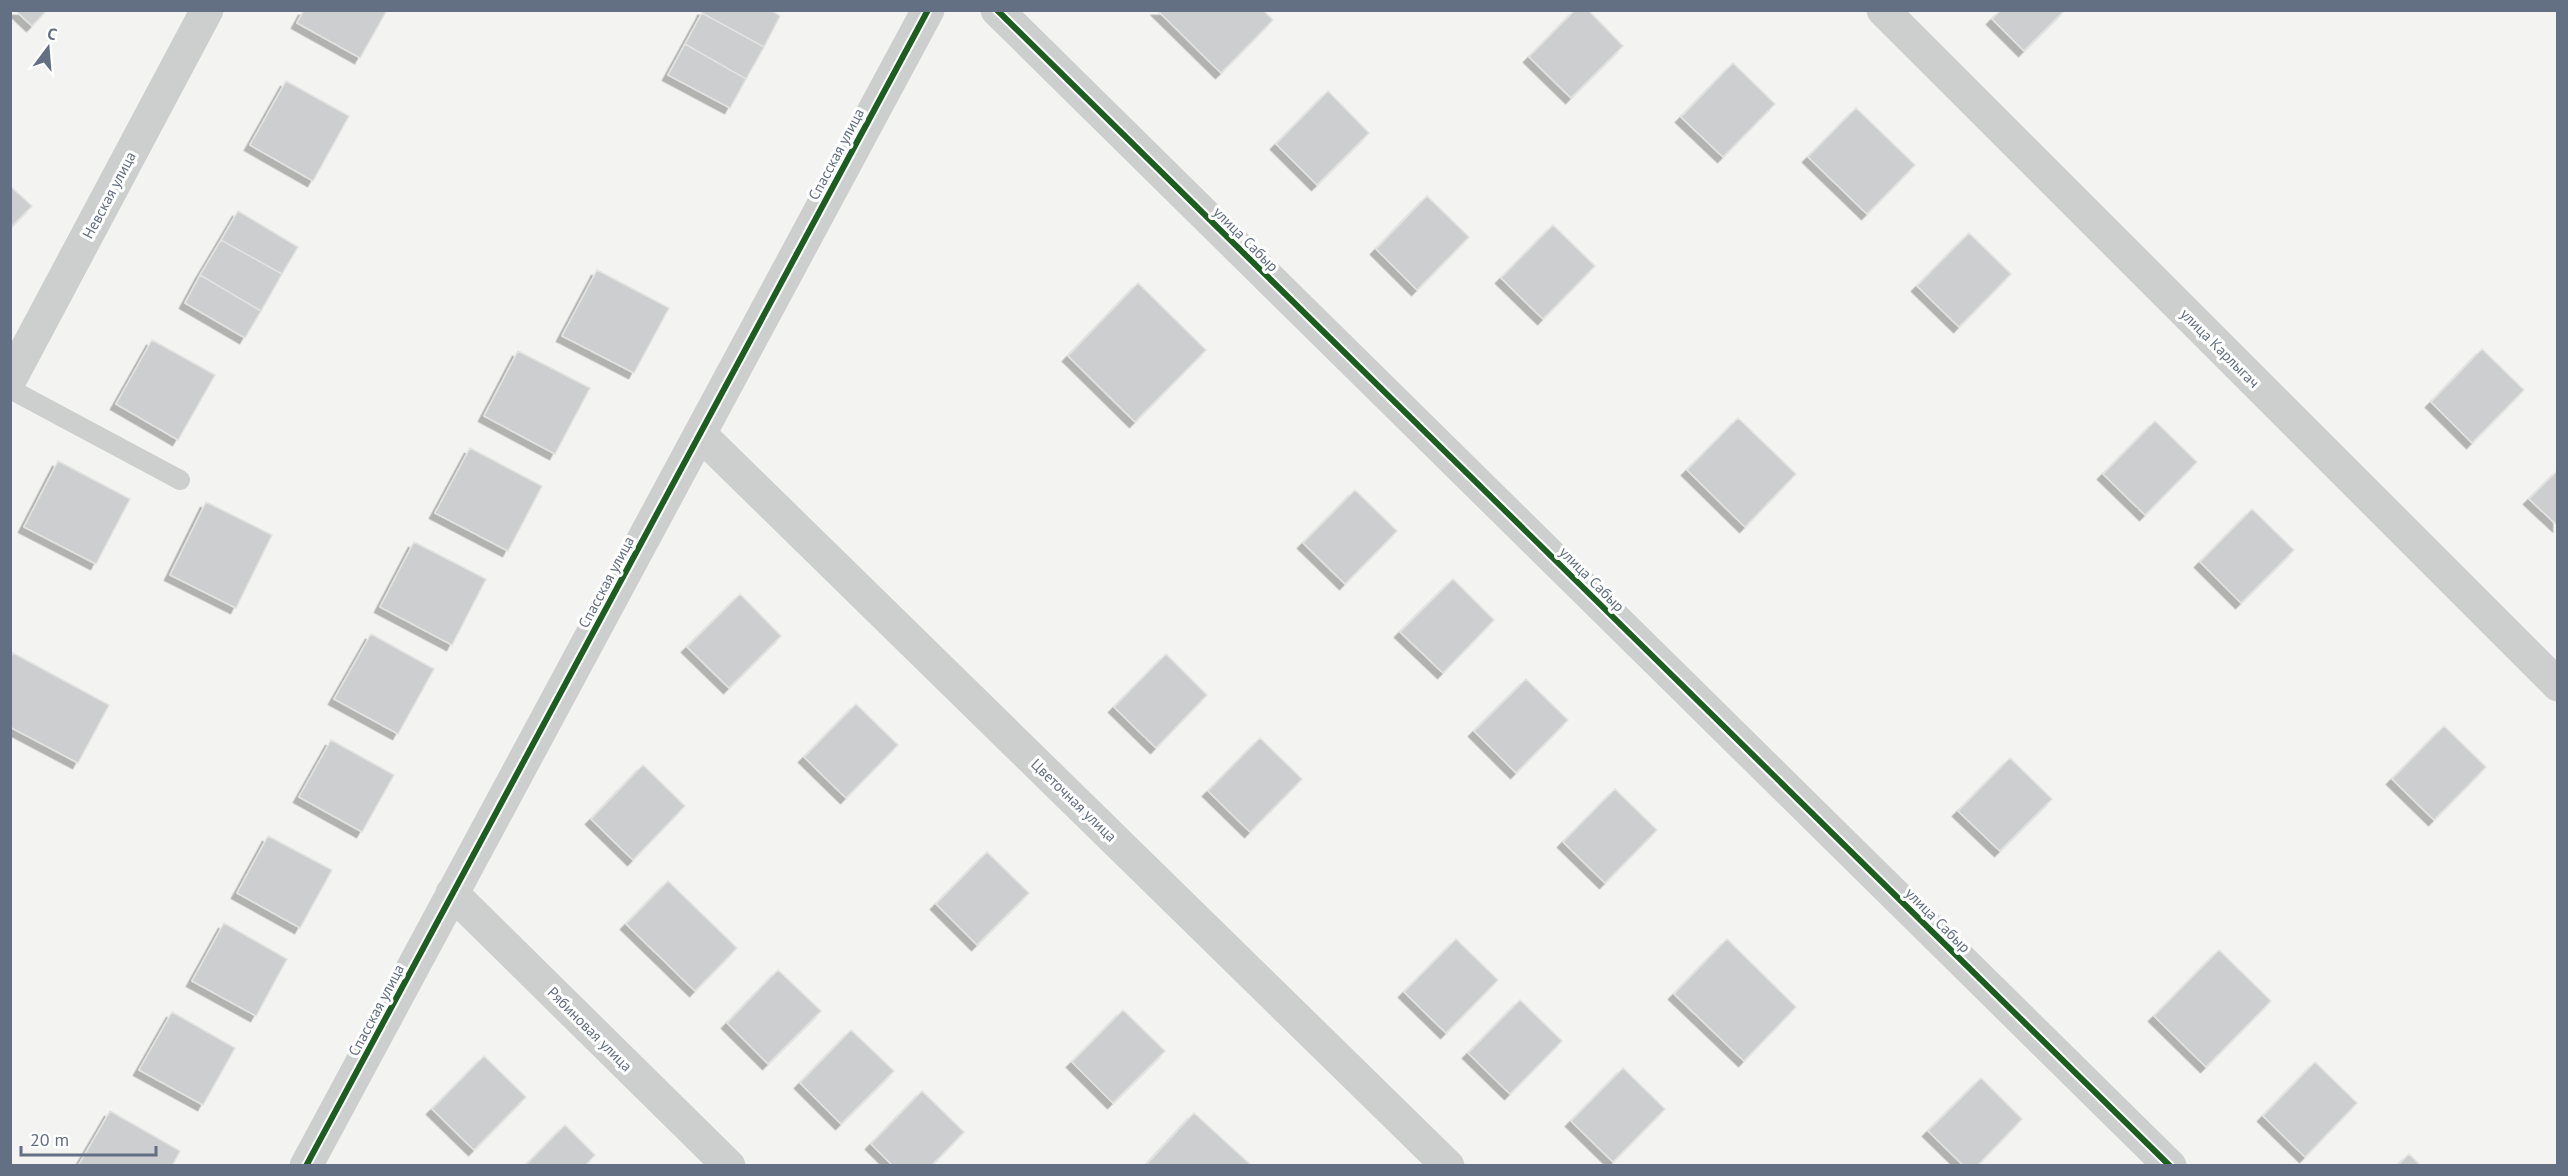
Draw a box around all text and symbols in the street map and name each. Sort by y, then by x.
north arrow [18,18,78,78]
text: С [45,23,59,44]
street label: Спасская улица [804,105,868,203]
street label: Невская улица [78,148,140,242]
street label: улица Сабыр [1209,202,1283,276]
street label: улица Карлыгач [2176,304,2264,392]
street label: Спасская улица [574,533,638,631]
street label: улица Сабыр [1555,542,1629,616]
street label: Цветочная улица [1027,754,1121,846]
street label: улица Сабыр [1901,883,1975,957]
street label: Спасская улица [344,961,408,1059]
street label: Рябиновая улица [544,983,636,1075]
scale bar [21,1119,156,1157]
text: 20 m [30,1128,69,1151]

